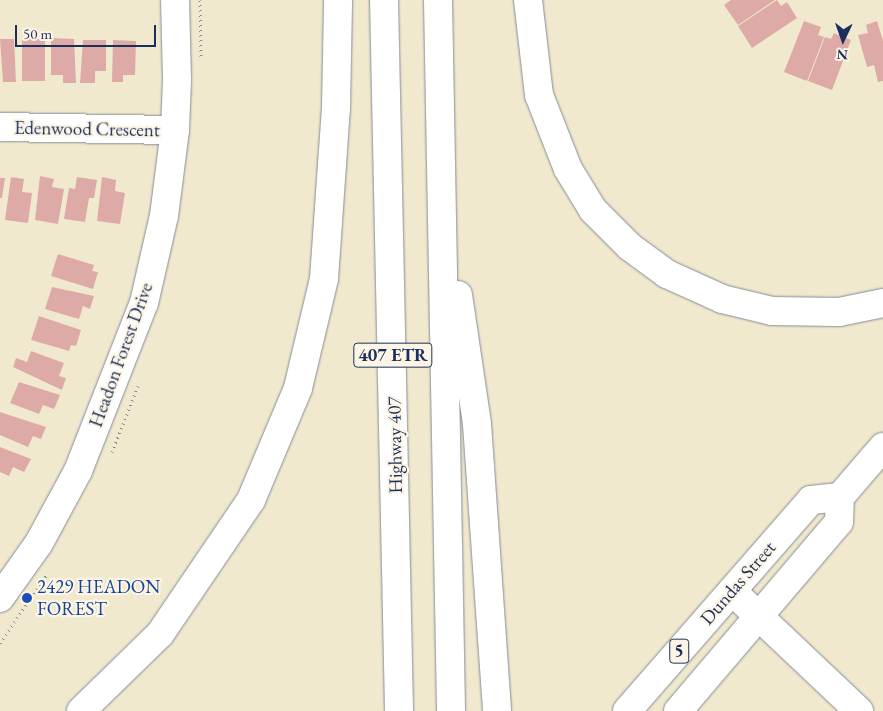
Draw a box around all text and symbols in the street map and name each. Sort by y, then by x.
scale bar [18,15,159,47]
north arrow [818,15,868,65]
text: 50 m [23,24,52,43]
text: N [836,46,848,64]
street label: Edenwood Crescent [14,116,160,142]
street label: Headon Forest Drive [84,280,158,430]
road number: 407 ETR [353,340,433,370]
street label: Highway 407 [383,396,407,494]
street label: Dundas Street [696,537,780,629]
place label: 2429 HEADON FOREST [37,576,160,620]
marker: 2429 HEADON FOREST [21,592,33,604]
road number: 5 [669,636,689,666]

